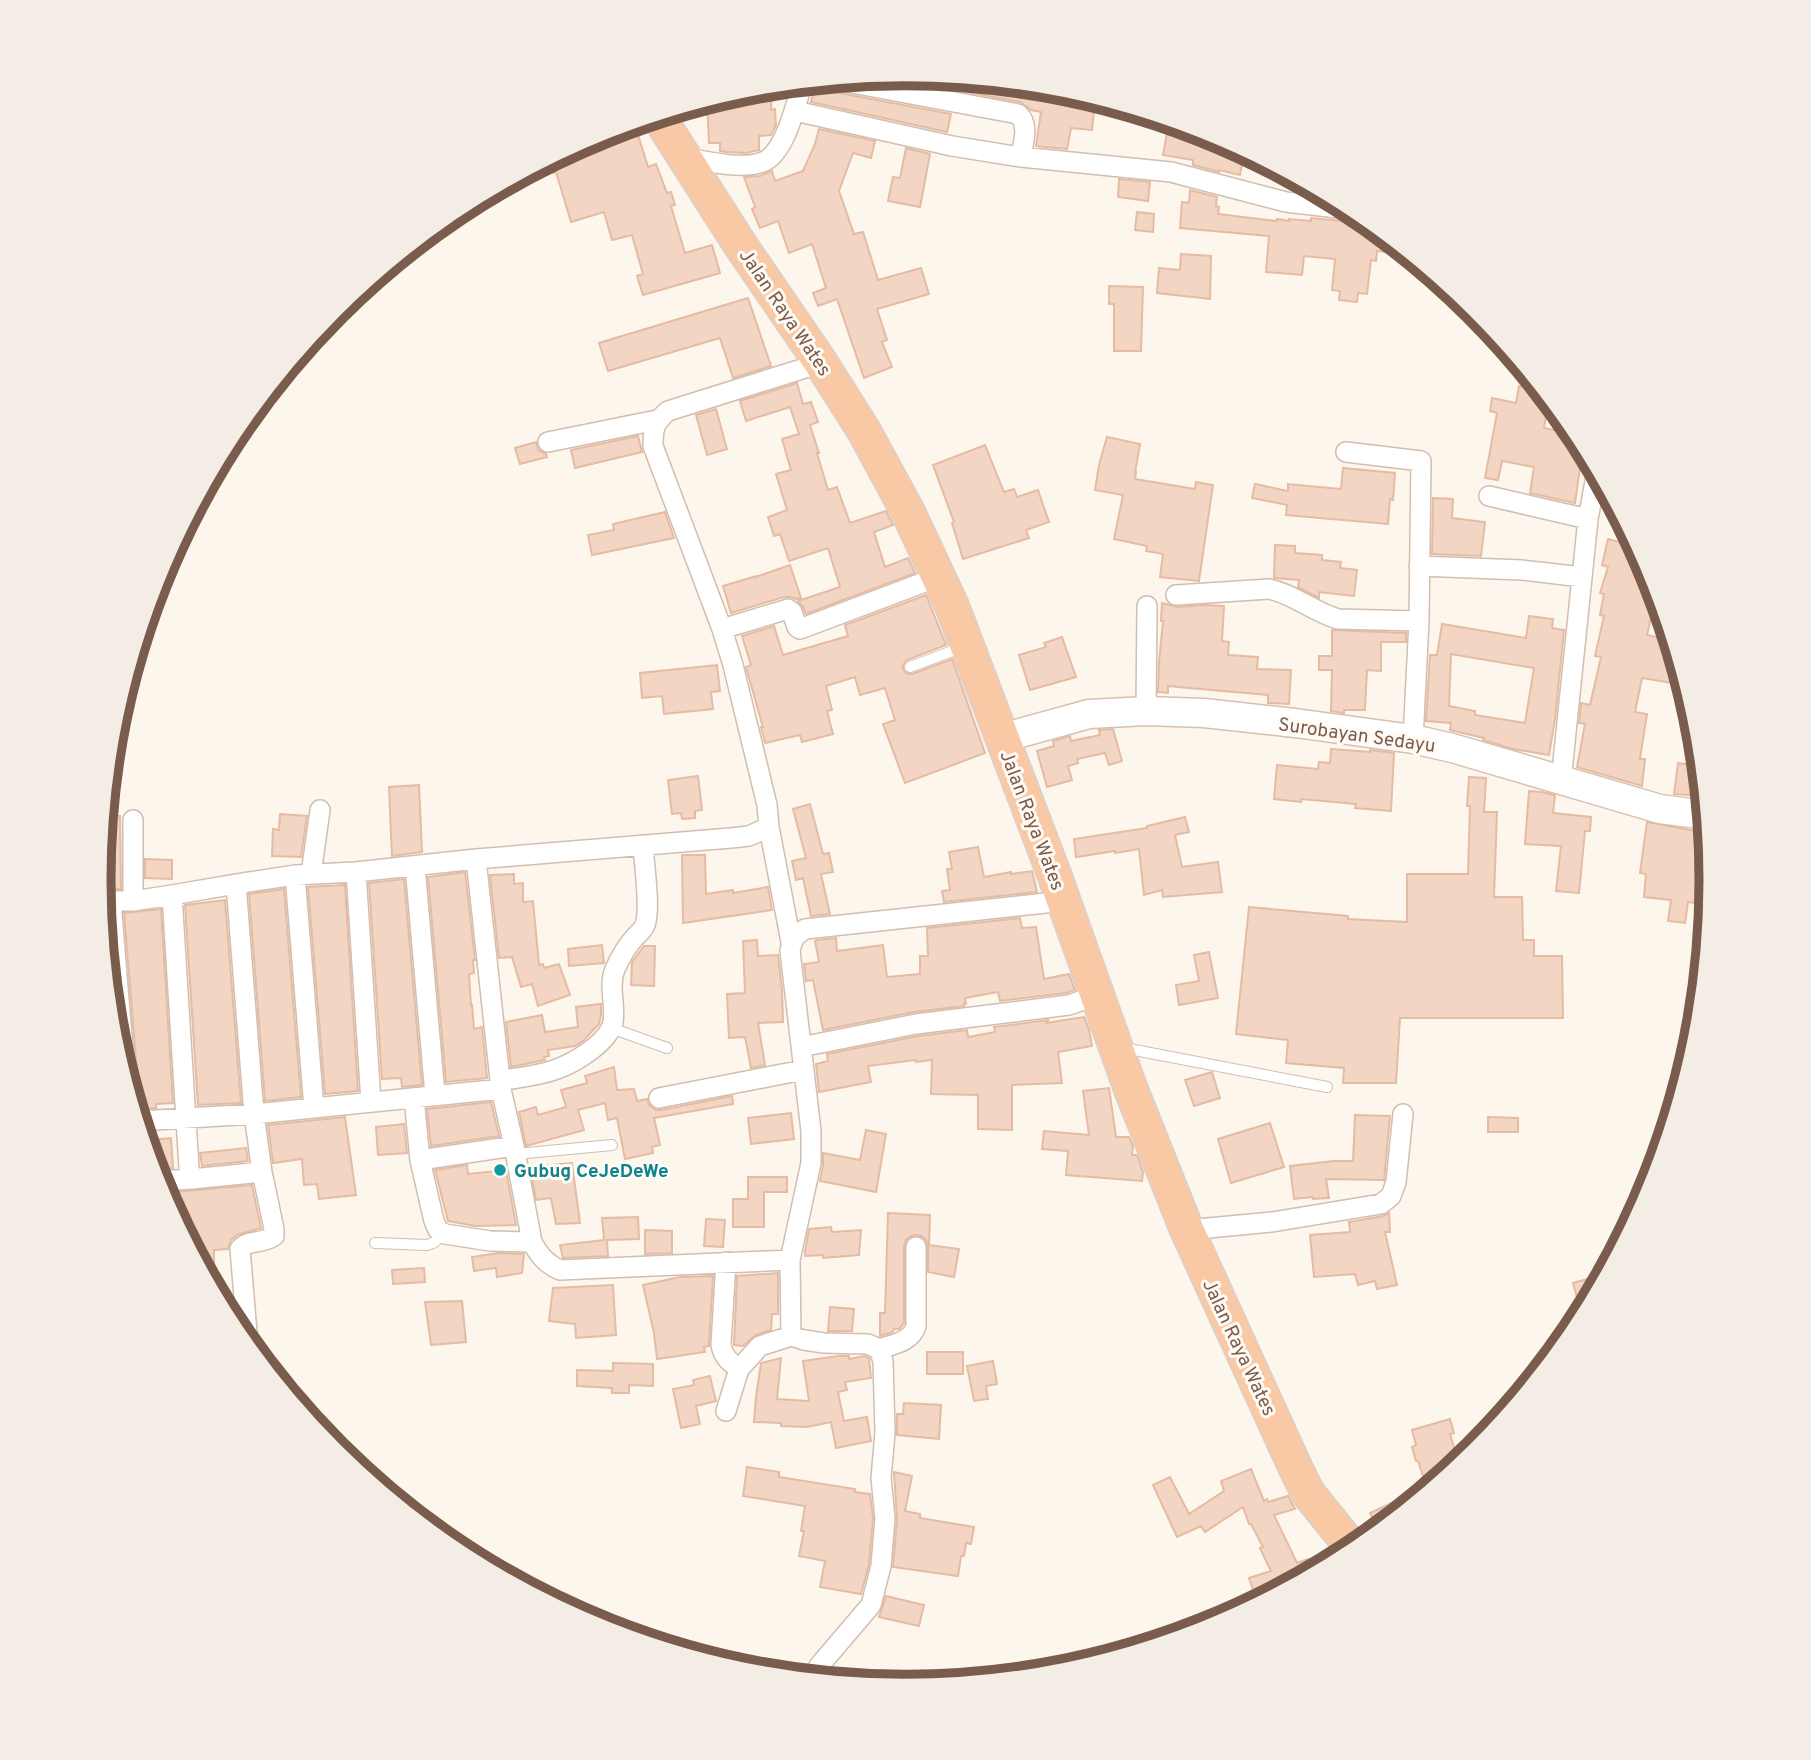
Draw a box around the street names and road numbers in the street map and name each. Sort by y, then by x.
street label: Jalan Raya Wates [733,245,836,381]
street label: Surobayan Sedayu [1276,713,1437,759]
street label: Jalan Raya Wates [993,747,1069,894]
street label: Jalan Raya Wates [1196,1276,1280,1420]

